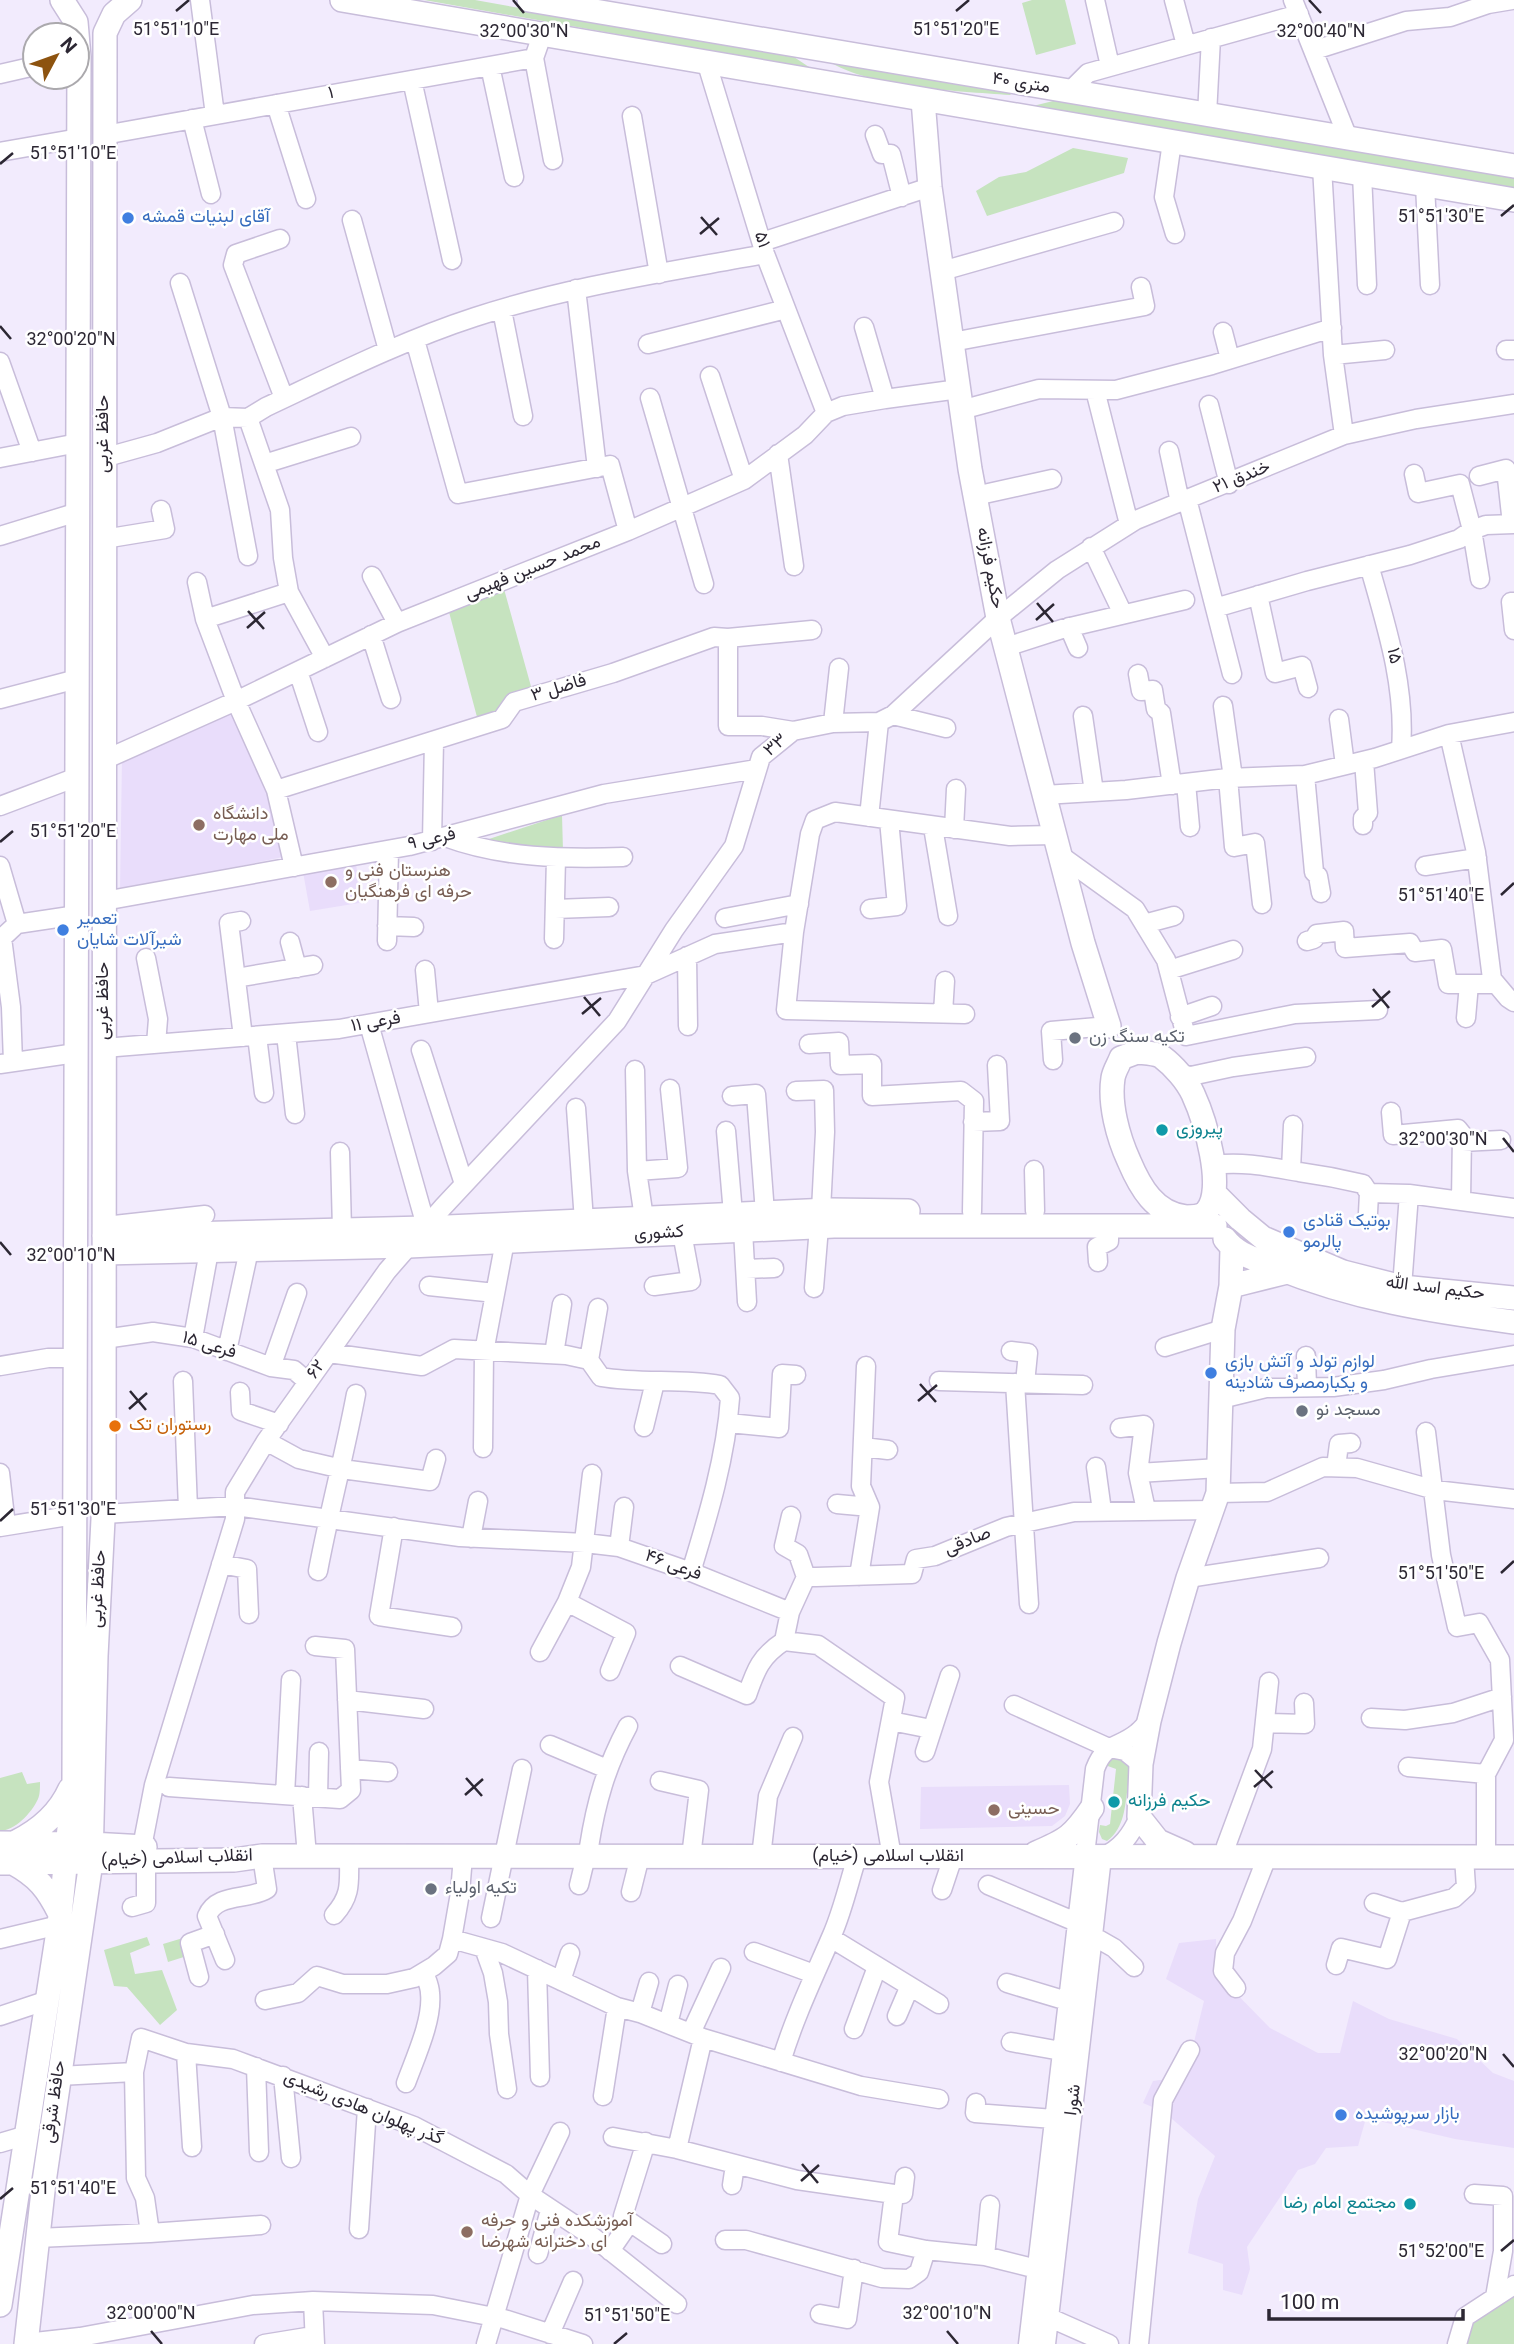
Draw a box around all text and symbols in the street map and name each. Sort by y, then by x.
text: 51°51'10"E [133,17,219,45]
text: 51°51'20"E [913,17,999,45]
text: 32°00'30"N [479,19,569,47]
text: 32°00'40"N [1276,19,1366,47]
north arrow [21,21,91,91]
text: N [52,32,82,61]
street label: ۴۰ متری [990,66,1052,102]
street label: ۱ [326,80,336,108]
text: 51°51'10"E [30,141,116,169]
place label: آقای لبنیات قمشه [142,204,271,232]
text: 51°51'30"E [1398,204,1484,232]
marker: آقای لبنیات قمشه [120,210,136,226]
street label: ۵۱ [745,228,777,252]
text: 32°00'20"N [26,327,116,355]
street label: حافظ غربی [90,395,118,473]
street label: ۲۱ خندق [1209,454,1275,502]
street label: حکیم فرزانه [967,525,1011,611]
street label: محمد حسین فهیمی [461,529,605,609]
street label: ۱۵ [1378,645,1408,667]
street label: فاضل ۳ [528,667,590,711]
street label: ۳۳ [758,728,794,764]
place label: دانشگاه ملی مهارت [213,801,289,850]
marker: دانشگاه ملی مهارت [191,817,207,833]
text: 51°51'20"E [30,819,116,847]
street label: فرعی ۹ [405,821,459,859]
place label: هنرستان فنی و حرفه ای فرهنگیان [345,858,472,907]
marker: هنرستان فنی و حرفه ای فرهنگیان [323,874,339,890]
text: 51°51'40"E [1398,883,1484,911]
place label: تعمیر شیرآلات شایان [76,906,182,955]
marker: تعمیر شیرآلات شایان [55,922,71,938]
street label: حافظ غربی [90,962,118,1040]
street label: فرعی ۱۱ [349,1005,403,1041]
place label: تکیه سنگ زن [1089,1024,1185,1052]
marker: تکیه سنگ زن [1067,1030,1083,1046]
place label: پیروزی [1176,1116,1223,1144]
marker: پیروزی [1154,1122,1170,1138]
text: 32°00'30"N [1398,1127,1488,1155]
place label: بوتیک قنادی پالرمو [1303,1208,1390,1257]
street label: کشوری [633,1219,685,1249]
marker: بوتیک قنادی پالرمو [1281,1224,1297,1240]
text: 32°00'10"N [26,1243,116,1271]
street label: حکیم اسد الله [1384,1269,1486,1309]
street label: فرعی ۱۵ [178,1324,240,1368]
place label: لوازم تولد و آتش بازی و یکبارمصرف شادینه [1225,1349,1375,1398]
street label: ۶۲ [300,1355,334,1385]
marker: لوازم تولد و آتش بازی و یکبارمصرف شادینه [1203,1365,1219,1381]
place label: مسجد نو [1316,1397,1381,1425]
marker: مسجد نو [1294,1403,1310,1419]
place label: رستوران تک [129,1412,211,1440]
marker: رستوران تک [107,1418,123,1434]
text: 51°51'30"E [30,1497,116,1525]
street label: صادقی [940,1520,996,1564]
street label: فرعی ۴۶ [641,1543,705,1589]
street label: حافظ غربی [83,1549,115,1629]
text: 51°51'50"E [1398,1561,1484,1589]
place label: حکیم فرزانه [1128,1788,1211,1816]
marker: حکیم فرزانه [1106,1794,1122,1810]
place label: حسینی [1008,1796,1060,1824]
marker: حسینی [986,1802,1002,1818]
street label: انقلاب اسلامی (خیام) [101,1842,253,1876]
street label: انقلاب اسلامی (خیام) [812,1843,964,1871]
place label: تکیه اولیاء [445,1875,517,1903]
marker: تکیه اولیاء [423,1881,439,1897]
text: 32°00'20"N [1398,2042,1488,2070]
street label: حافظ شرقی [35,2059,75,2145]
street label: گذر پهلوان هادی رشیدی [279,2064,447,2154]
street label: شورا [1058,2083,1090,2117]
place label: بازار سرپوشیده [1355,2101,1460,2129]
marker: بازار سرپوشیده [1333,2107,1349,2123]
text: 51°51'40"E [30,2176,116,2204]
place label: مجتمع امام رضا [1283,2190,1396,2218]
marker: مجتمع امام رضا [1402,2196,1418,2212]
place label: آموزشکده فنی و حرفه ای دخترانه شهرضا [481,2208,635,2257]
marker: آموزشکده فنی و حرفه ای دخترانه شهرضا [459,2224,475,2240]
text: 51°52'00"E [1398,2239,1484,2267]
scale bar [1269,2278,1463,2322]
text: 100 m [1280,2287,1339,2320]
text: 32°00'00"N [106,2301,196,2329]
text: 32°00'10"N [902,2301,992,2329]
text: 51°51'50"E [584,2303,670,2331]

